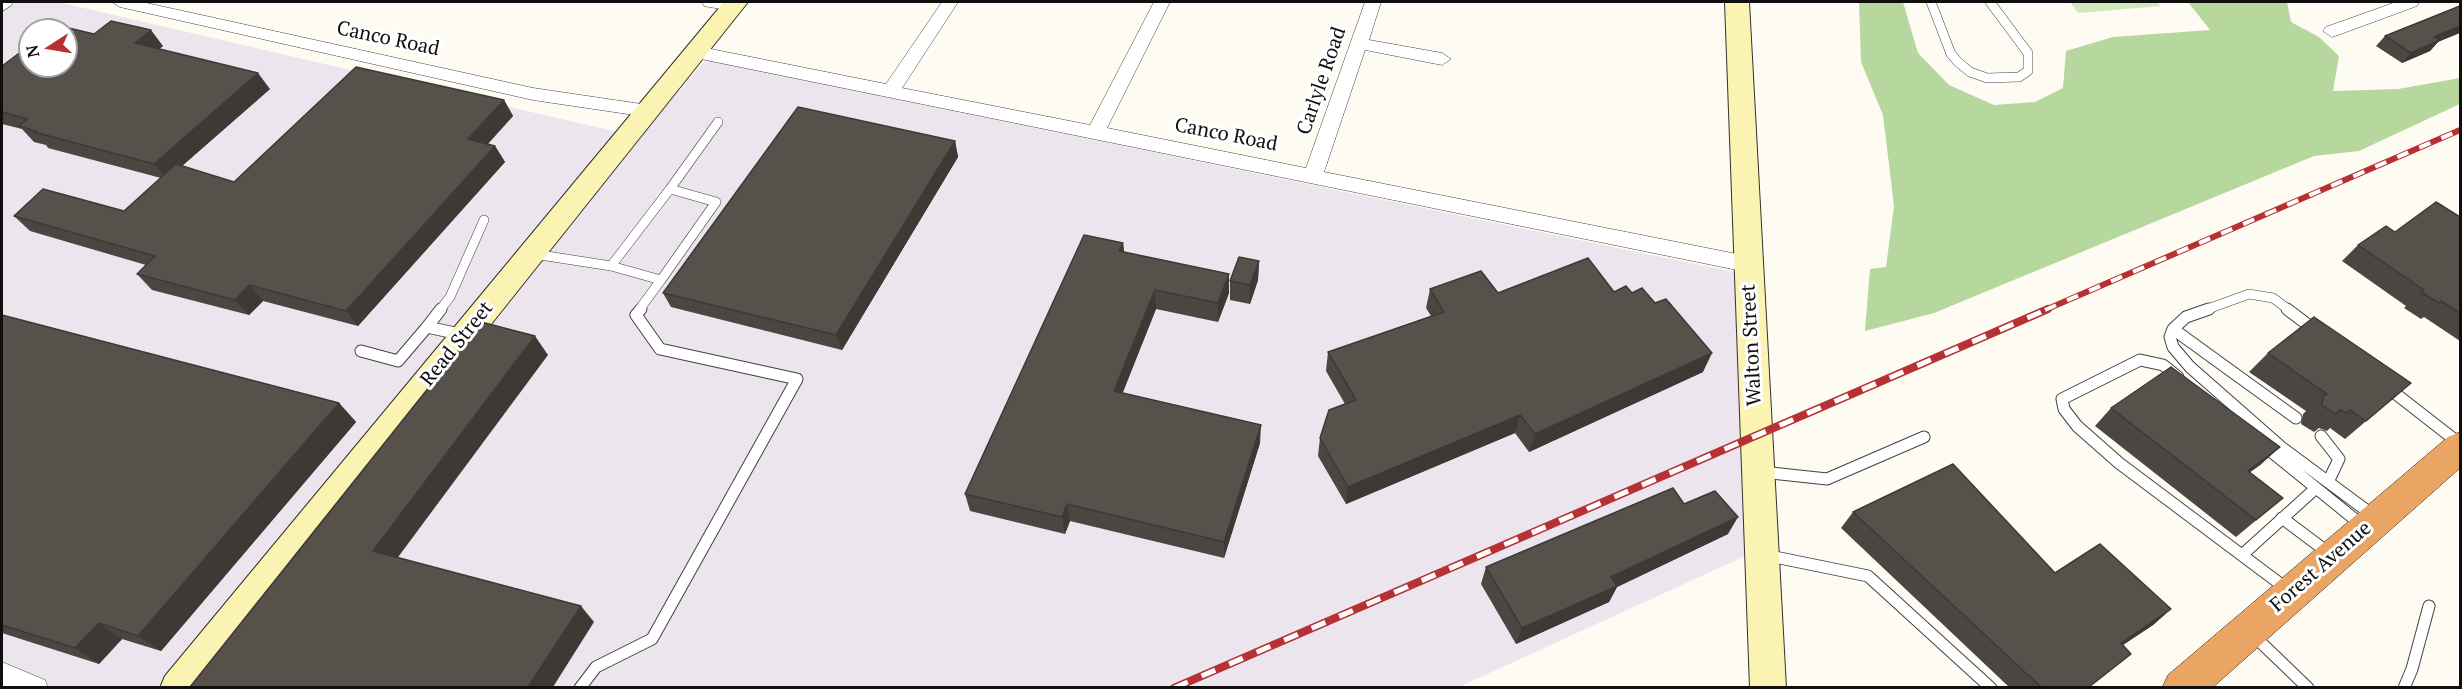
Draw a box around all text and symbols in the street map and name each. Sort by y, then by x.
street label: Canco Road [334,16,442,62]
north arrow [18,18,78,78]
street label: Carlyle Road [1292,24,1352,138]
text: N [20,43,44,60]
street label: Canco Road [1172,113,1280,157]
street label: Walton Street [1737,283,1767,407]
street label: Read Street [416,297,498,391]
street label: Forest Avenue [2266,517,2376,617]

